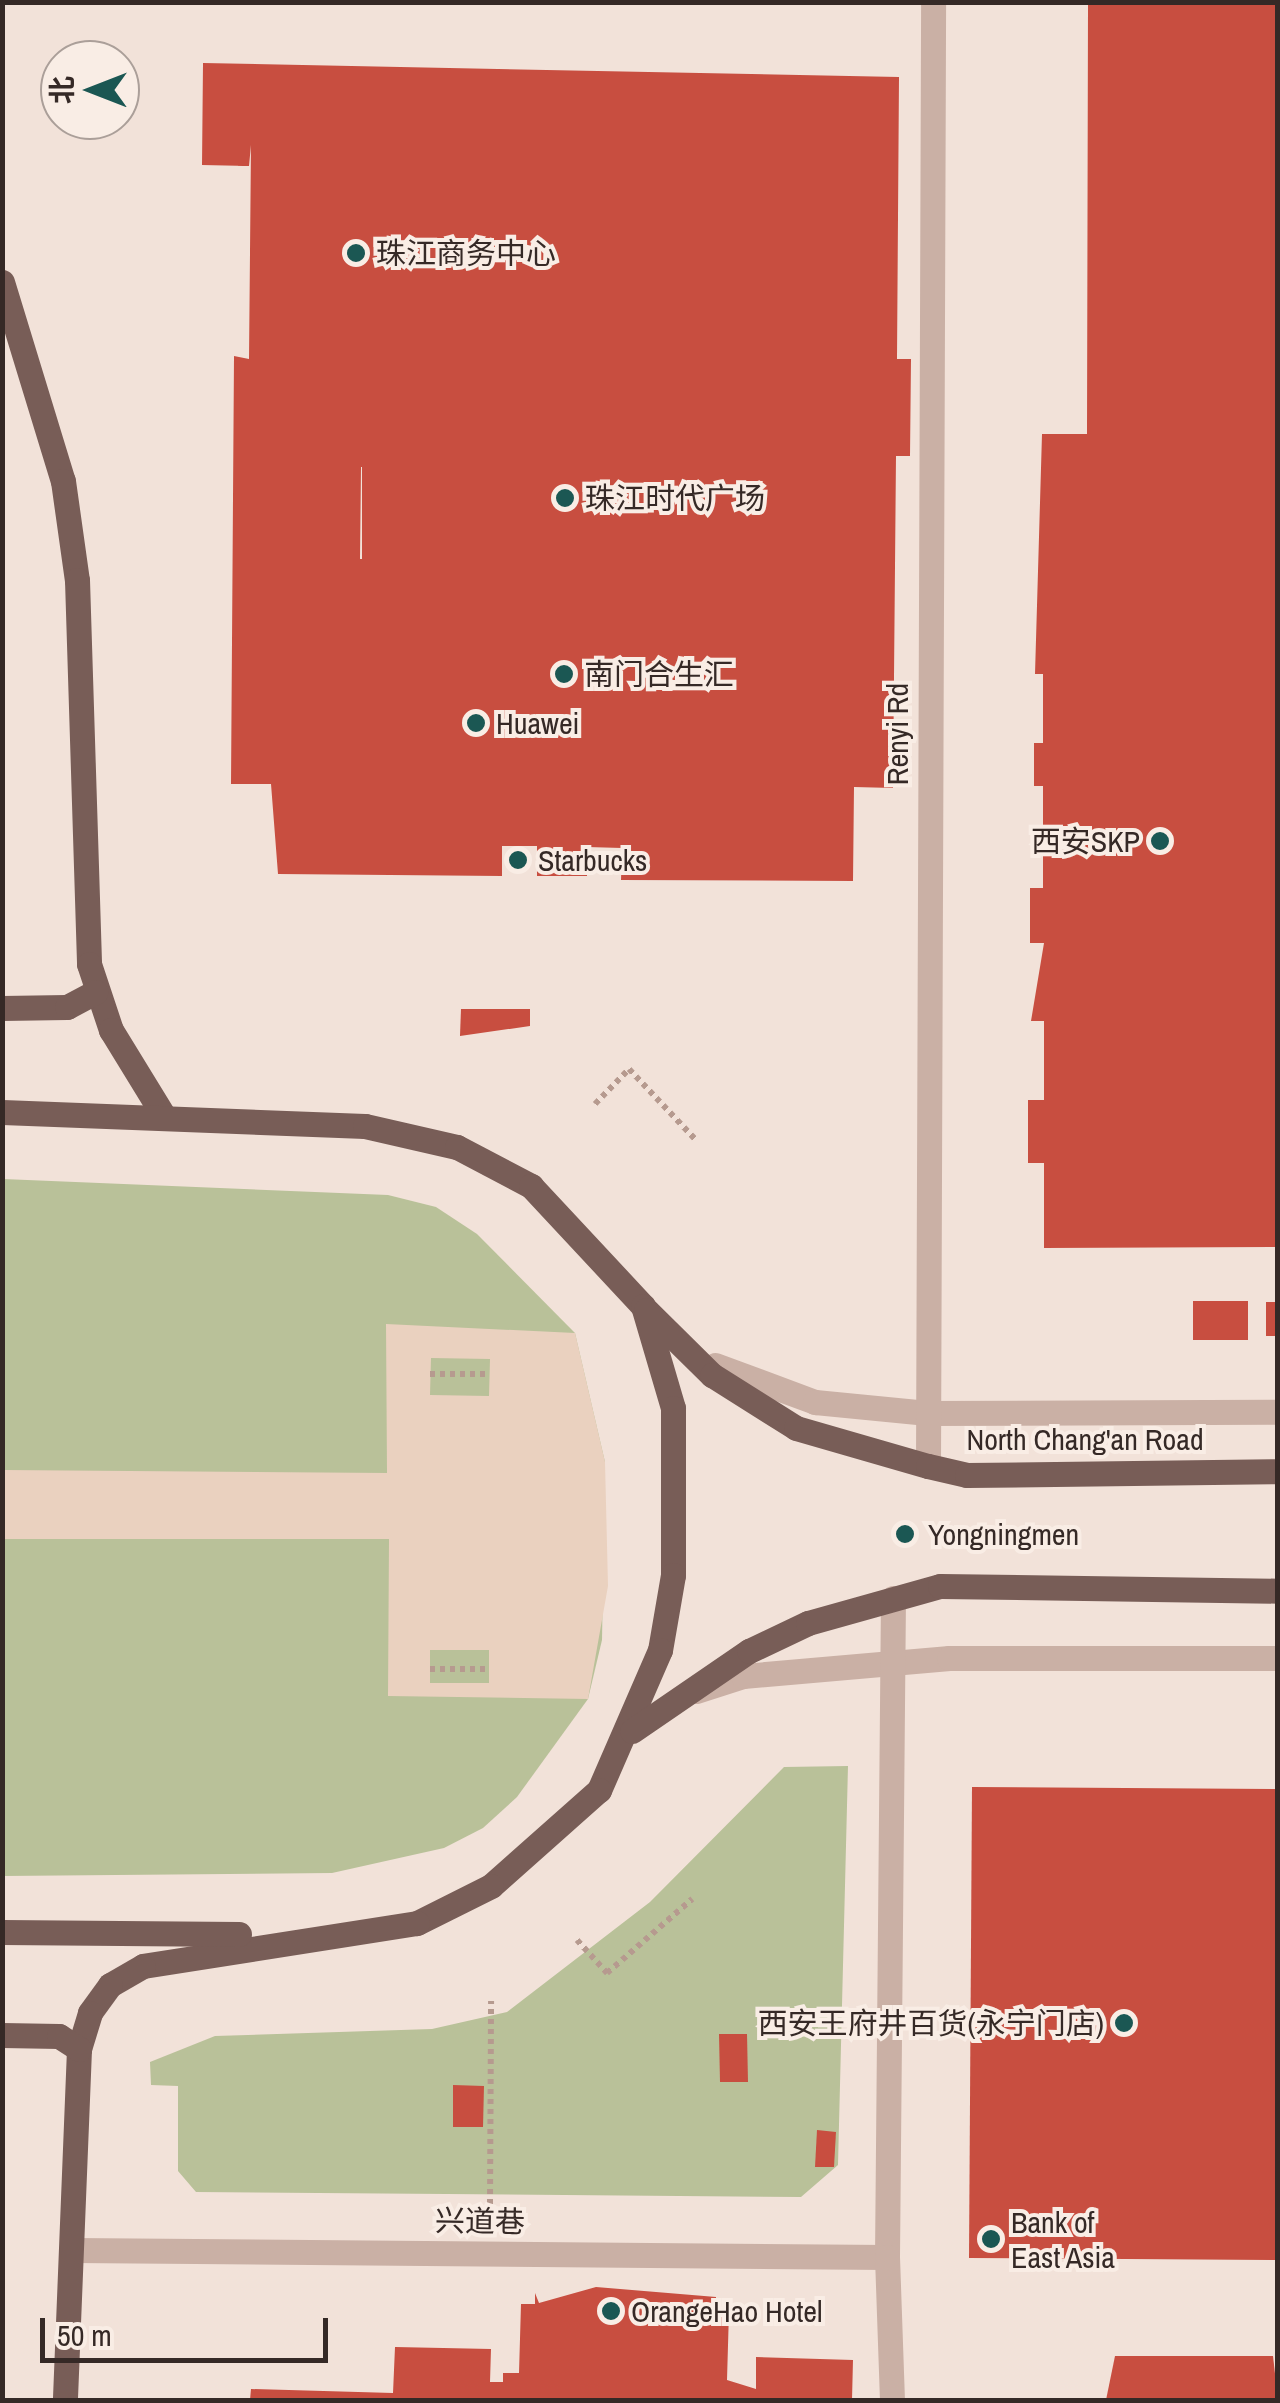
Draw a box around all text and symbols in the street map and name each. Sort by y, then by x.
north arrow [40,40,140,140]
text: 北 [43,76,81,104]
place label: 珠江商务中心 [376,235,556,271]
marker: 珠江商务中心 [345,242,367,264]
place label: 珠江时代广场 [585,480,765,516]
marker: 珠江时代广场 [554,487,576,509]
place label: 南门合生汇 [584,656,734,692]
marker: 南门合生汇 [553,663,575,685]
street label: Renyi Rd [879,683,915,785]
place label: Huawei [496,705,579,741]
marker: Huawei [465,712,487,734]
place label: 西安SKP [1031,823,1140,859]
marker: 西安SKP [1149,830,1171,852]
place label: Starbucks [538,842,647,878]
marker: Starbucks [507,849,529,871]
street label: North Chang'an Road [966,1421,1204,1457]
place label: Yongningmen [928,1516,1079,1552]
marker: Yongningmen [892,1521,918,1547]
place label: 西安王府井百货(永宁门店) [758,2005,1104,2041]
marker: 西安王府井百货(永宁门店) [1113,2012,1135,2034]
street label: 兴道巷 [435,2202,525,2240]
place label: Bank of East Asia [1011,2204,1116,2274]
marker: Bank of East Asia [980,2228,1002,2250]
place label: OrangeHao Hotel [631,2293,822,2329]
scale bar [45,2298,332,2360]
marker: OrangeHao Hotel [600,2300,622,2322]
text: 50 m [57,2315,112,2355]

